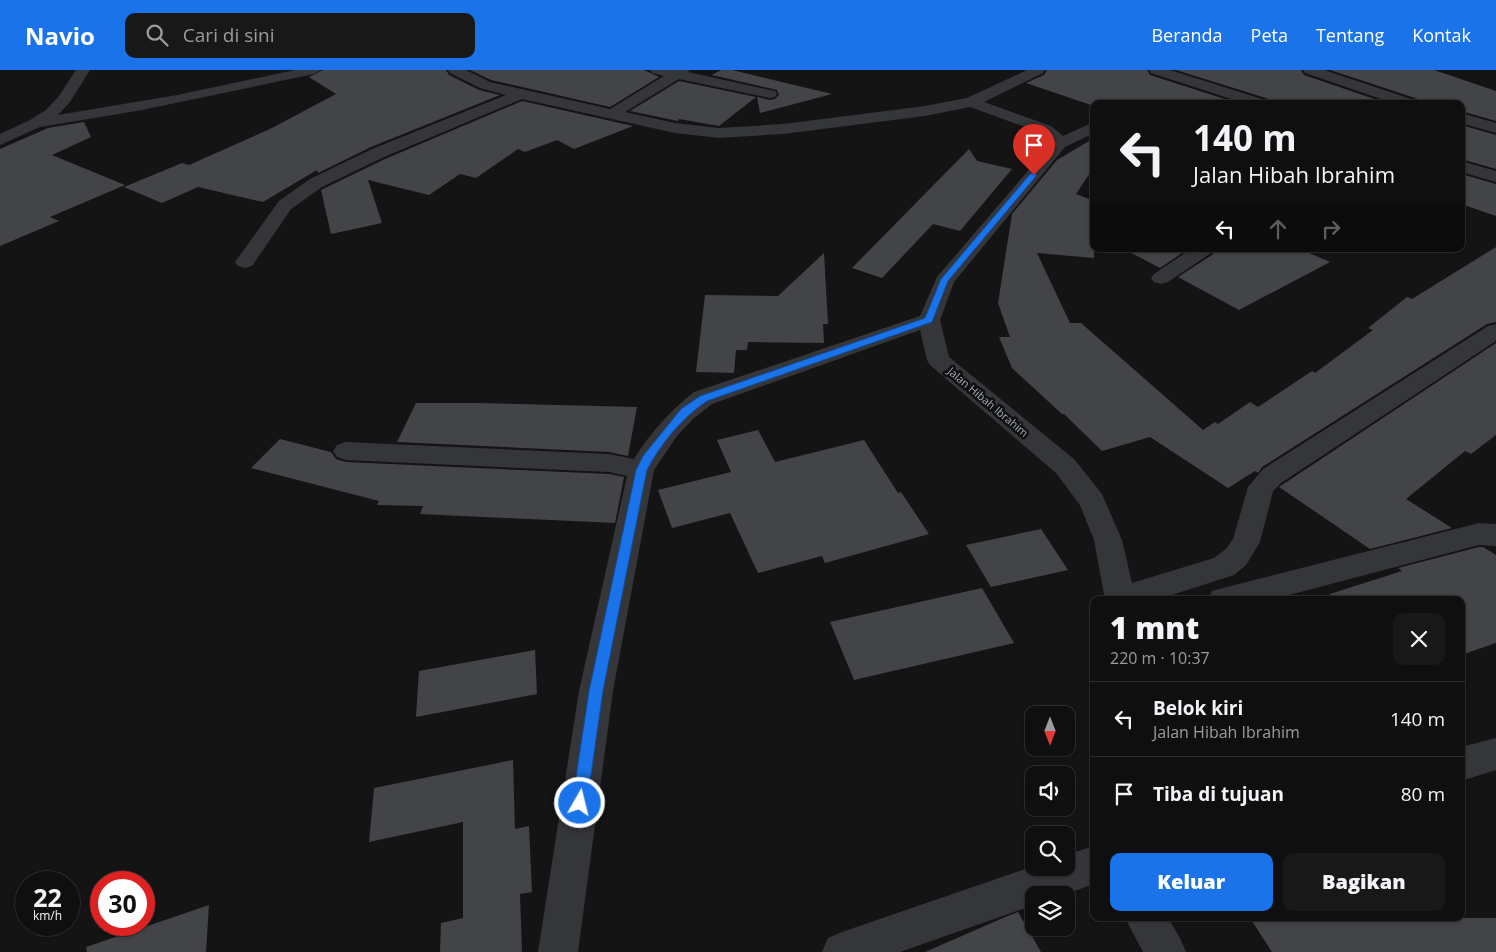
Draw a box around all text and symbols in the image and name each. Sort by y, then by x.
search box [125,13,475,58]
text: Navio [25,19,95,52]
icon: search [143,21,171,49]
text: Cari di sini [183,22,275,48]
text: Beranda [1151,23,1223,47]
text: Peta [1251,23,1288,47]
text: Tentang [1316,23,1384,47]
text: Kontak [1412,23,1471,47]
text: 140 m [1193,114,1297,161]
icon: left [1110,120,1175,185]
pin [1013,124,1055,175]
icon: arrive [1020,131,1048,159]
text: Jalan Hibah Ibrahim [1193,159,1395,189]
icon: left [1211,215,1239,243]
icon: ahead [1264,215,1292,243]
icon: right [1317,215,1345,243]
street label: Jalan Hibah Ibrahim [944,363,1032,440]
text: 1 mnt [1110,607,1199,648]
button: close [1393,613,1445,665]
text: 220 m · 10:37 [1110,647,1210,669]
text: Belok kiri [1153,695,1243,721]
icon: left [1110,705,1138,733]
north arrow [1025,706,1075,756]
map controls [1025,706,1075,936]
text: 140 m [1390,706,1445,732]
text: Jalan Hibah Ibrahim [1153,721,1300,743]
button: sound [1025,766,1075,816]
position arrow [553,776,605,828]
icon: arrive [1110,780,1138,808]
text: Tiba di tujuan [1153,781,1284,807]
text: 80 m [1401,781,1445,807]
button: search [1025,826,1075,876]
button: Keluar [1110,853,1273,911]
button: Bagikan [1283,853,1445,911]
speed limit sign: 30 [90,871,155,936]
text: 22 [33,880,62,914]
button: layers [1025,886,1075,936]
text: km/h [33,907,62,924]

